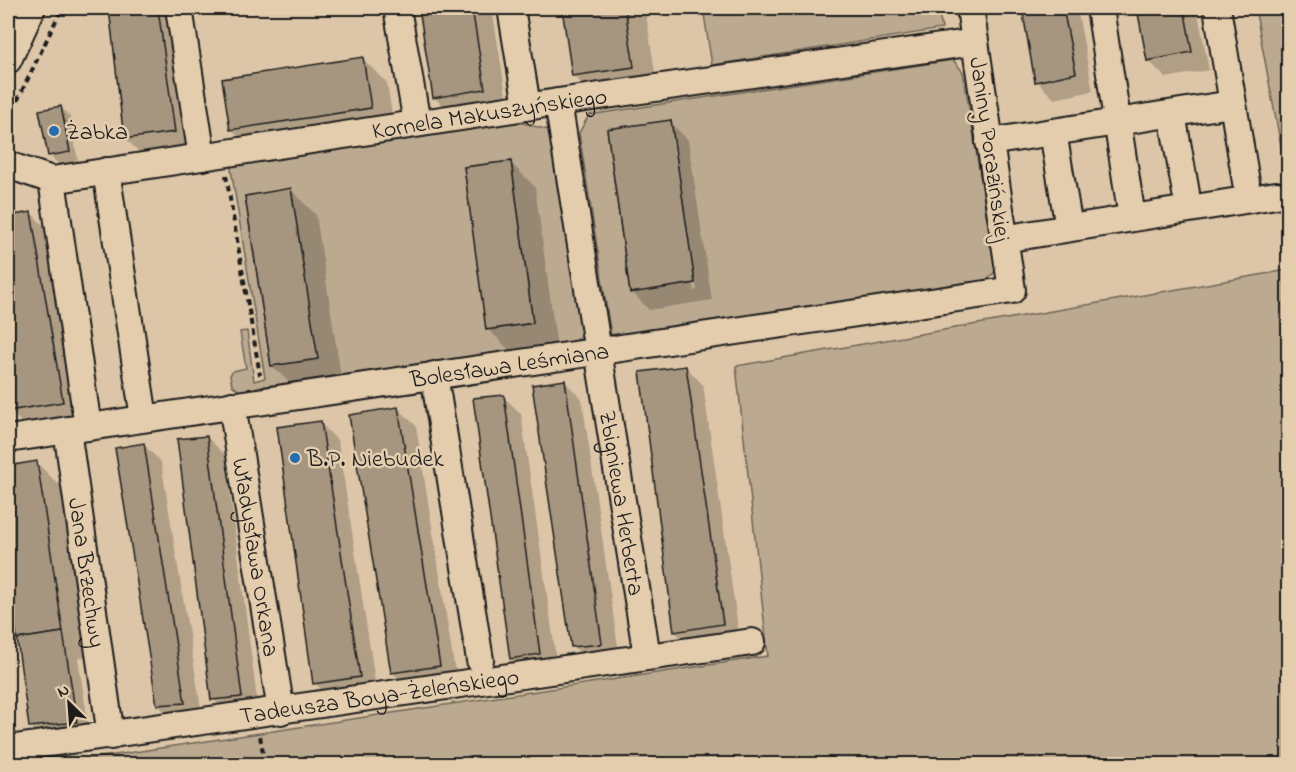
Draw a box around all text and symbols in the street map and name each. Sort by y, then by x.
street label: Janiny Porazińskiej [957,55,1019,245]
street label: Kornela Makuszyńskiego [370,80,610,150]
place label: Żabka [66,116,128,151]
marker: Żabka [47,124,61,138]
street label: Bolesława Leśmiana [407,335,612,399]
street label: Zbigniewa Herberta [588,408,652,598]
place label: B.P. Niebudek [306,443,444,478]
marker: B.P. Niebudek [288,451,302,465]
street label: Władysława Orkana [221,456,287,659]
street label: Jana Brzechwy [57,496,113,650]
street label: Tadeusza Boya-Żeleńskiego [237,661,522,735]
north arrow [39,673,99,733]
text: N [54,678,74,704]

